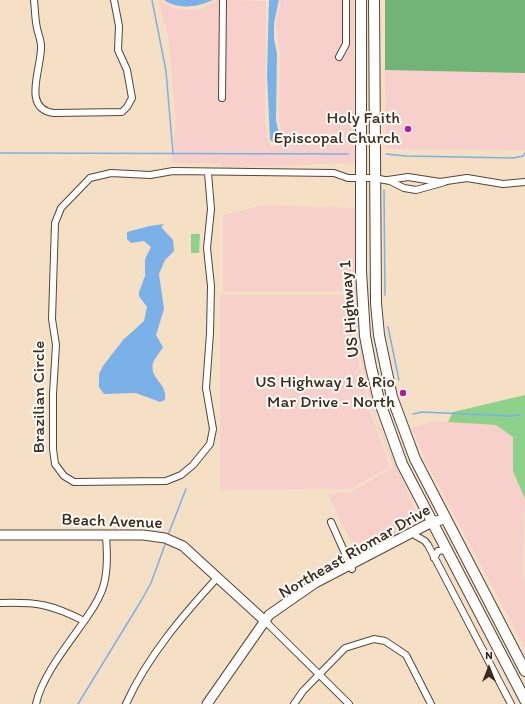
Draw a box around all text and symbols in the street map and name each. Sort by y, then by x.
place label: Holy Faith Episcopal Church [274,109,400,149]
marker: Holy Faith Episcopal Church [403,124,413,134]
street label: US Highway 1 [336,259,364,359]
street label: Brazilian Circle [30,341,50,453]
place label: US Highway 1 & Rio Mar Drive - North [255,373,395,413]
marker: US Highway 1 & Rio Mar Drive - North [398,388,408,398]
street label: Northeast Riomar Drive [275,500,435,604]
street label: Beach Avenue [61,510,163,534]
north arrow [469,648,509,688]
text: N [485,649,493,662]

